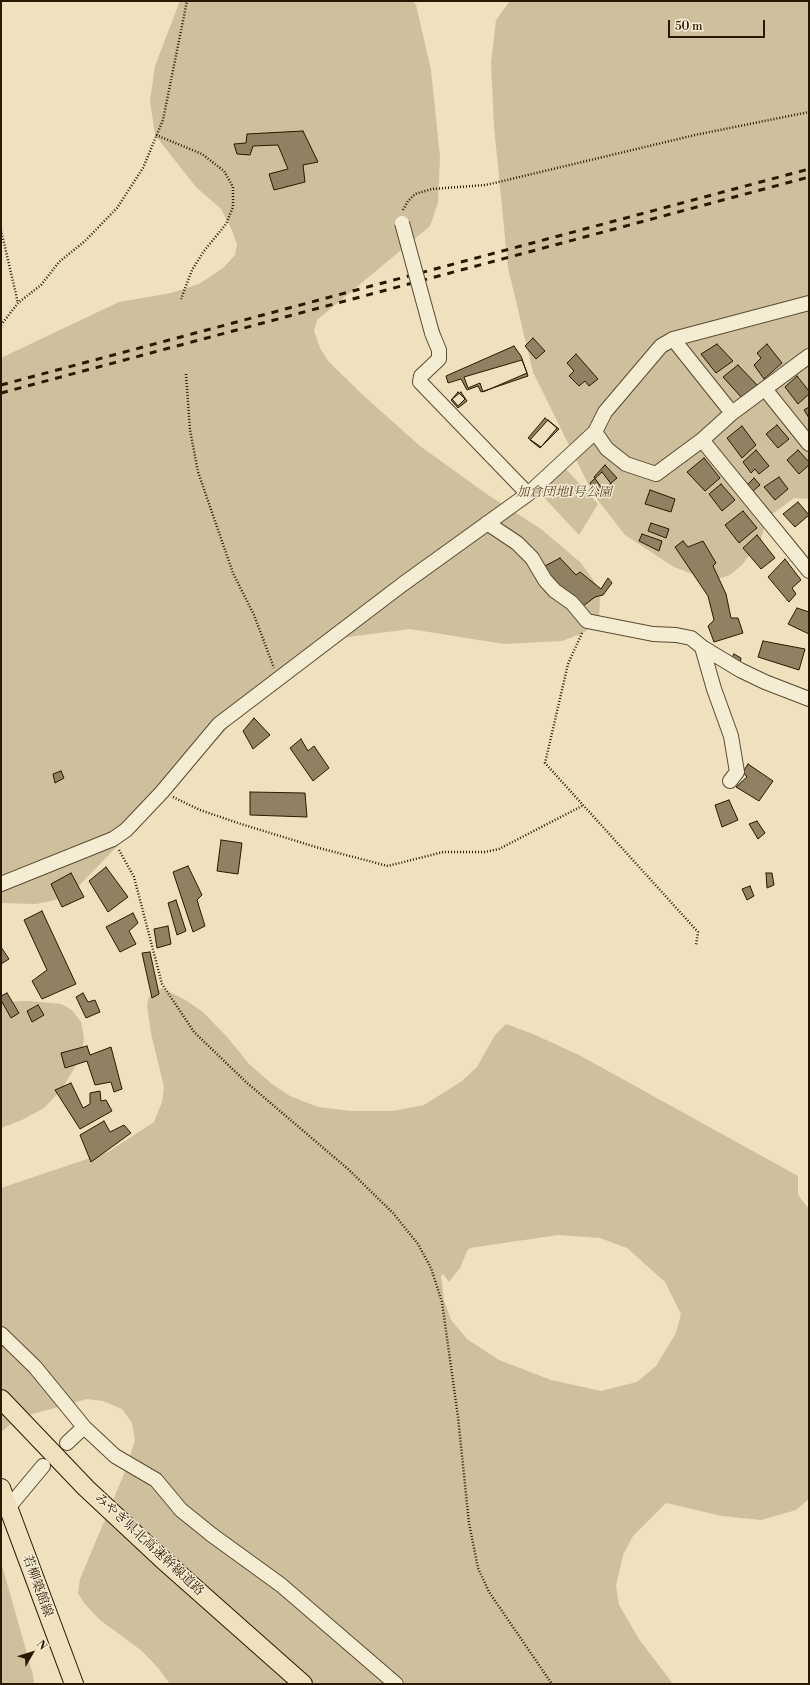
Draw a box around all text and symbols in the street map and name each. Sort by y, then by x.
scale bar [670,12,767,38]
text: 50 m [675,19,703,34]
park label: 加倉団地1号公園 [516,485,612,501]
street label: みやぎ県北高速幹線道路 [91,1491,207,1599]
street label: 若柳築館線 [19,1553,55,1619]
north arrow [12,1633,52,1673]
text: N [33,1638,49,1653]

